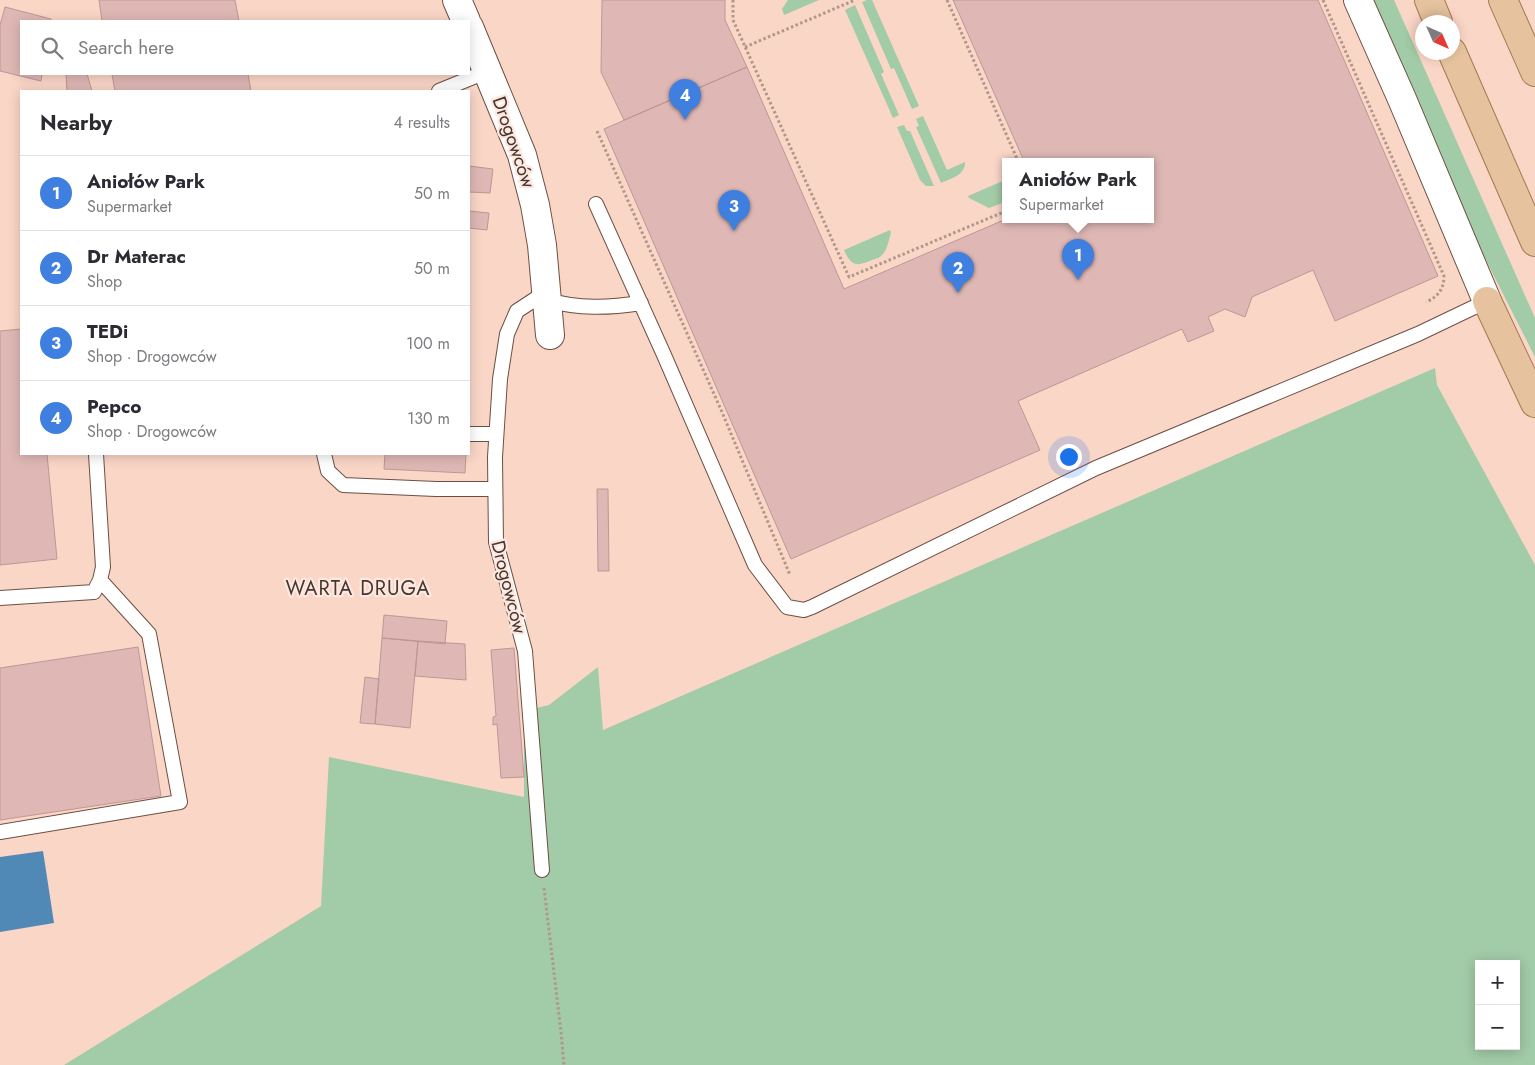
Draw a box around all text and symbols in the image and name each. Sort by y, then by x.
north arrow [1415,15,1460,60]
search box [20,20,470,75]
icon: search [38,34,66,62]
text: Search here [78,34,174,61]
pin: 4 [669,79,701,120]
street label: Drogowców [486,93,542,191]
text: Nearby [40,108,112,138]
text: 4 results [394,111,450,134]
popup [1002,158,1154,223]
text: Aniołów Park [1019,166,1137,193]
text: Aniołów Park [87,168,205,195]
text: 1 [52,182,60,205]
text: 50 m [414,182,450,205]
pin: 3 [718,190,750,231]
text: Supermarket [1019,193,1104,216]
text: Supermarket [87,195,172,218]
pin: 1 [1062,239,1094,280]
text: Dr Materac [87,243,186,270]
pin: 2 [942,252,974,293]
text: 2 [51,257,61,280]
text: 50 m [414,257,450,280]
text: Shop [87,270,122,293]
text: TEDi [87,318,128,345]
text: 3 [51,332,61,355]
text: 100 m [406,332,450,355]
text: Shop · Drogowców [87,345,217,368]
text: Pepco [87,393,141,420]
text: 4 [50,407,62,430]
text: 130 m [407,407,450,430]
text: Shop · Drogowców [87,420,217,443]
your location [1056,444,1082,470]
street label: Drogowców [484,538,534,637]
district label: WARTA DRUGA [285,574,431,603]
map controls [1475,960,1520,1050]
button: + [1475,960,1520,1005]
button: − [1475,1005,1520,1050]

